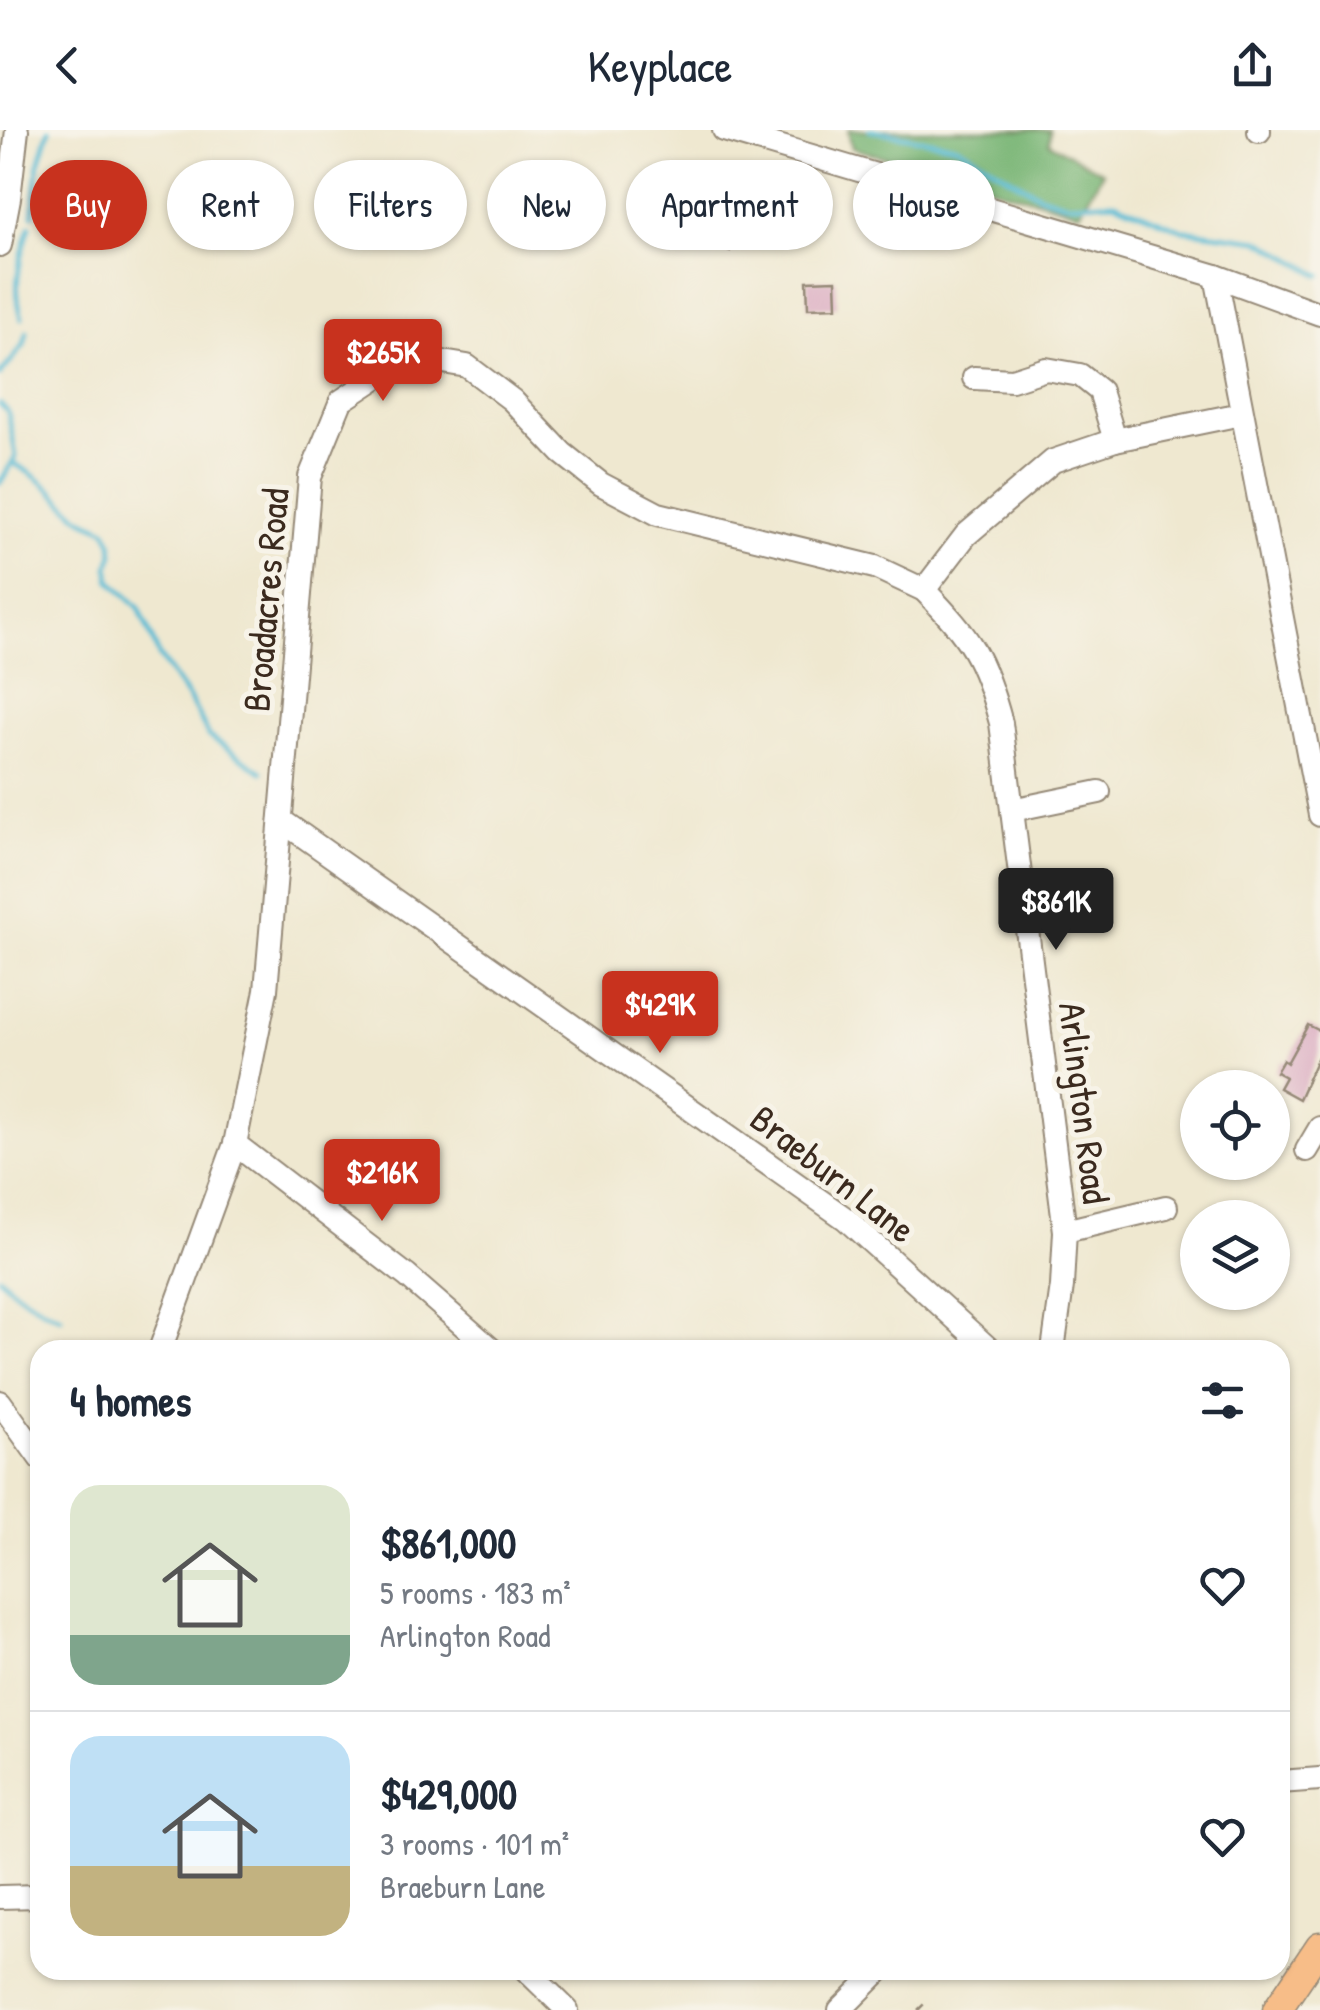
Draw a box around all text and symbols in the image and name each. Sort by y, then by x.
text: Keyplace [588,35,732,96]
icon: back [40,38,95,93]
icon: share [1225,38,1280,93]
chip: Buy [30,160,147,250]
chip: Rent [167,160,294,250]
chip: Filters [314,160,467,250]
chip: New [487,160,606,250]
chip: Apartment [626,160,833,250]
chip: House [853,160,995,250]
pin: $265K [313,319,453,404]
text: $265K [346,330,420,373]
street label: Broadacres Road [229,486,301,714]
pin: $861K [986,868,1126,953]
text: $861K [1020,879,1092,922]
pin: $429K [590,971,730,1056]
text: $429K [624,982,696,1025]
street label: Arlington Road [1047,999,1123,1207]
map controls [1180,1070,1290,1310]
button: locate [1180,1070,1290,1180]
street label: Braeburn Lane [740,1092,927,1254]
pin: $216K [312,1139,452,1224]
text: $216K [346,1150,418,1193]
button: layers [1180,1200,1290,1310]
text: 4 homes [70,1372,191,1429]
icon: filters [1195,1373,1250,1428]
text: $861,000 [380,1514,516,1571]
icon: home [150,1525,270,1645]
icon: heart [1195,1558,1250,1613]
text: 5 rooms · 183 m² [380,1571,571,1614]
text: Arlington Road [380,1614,551,1657]
text: $429,000 [380,1765,517,1822]
icon: home [150,1776,270,1896]
icon: heart [1195,1809,1250,1864]
text: 3 rooms · 101 m² [380,1822,569,1865]
text: Braeburn Lane [380,1865,546,1908]

